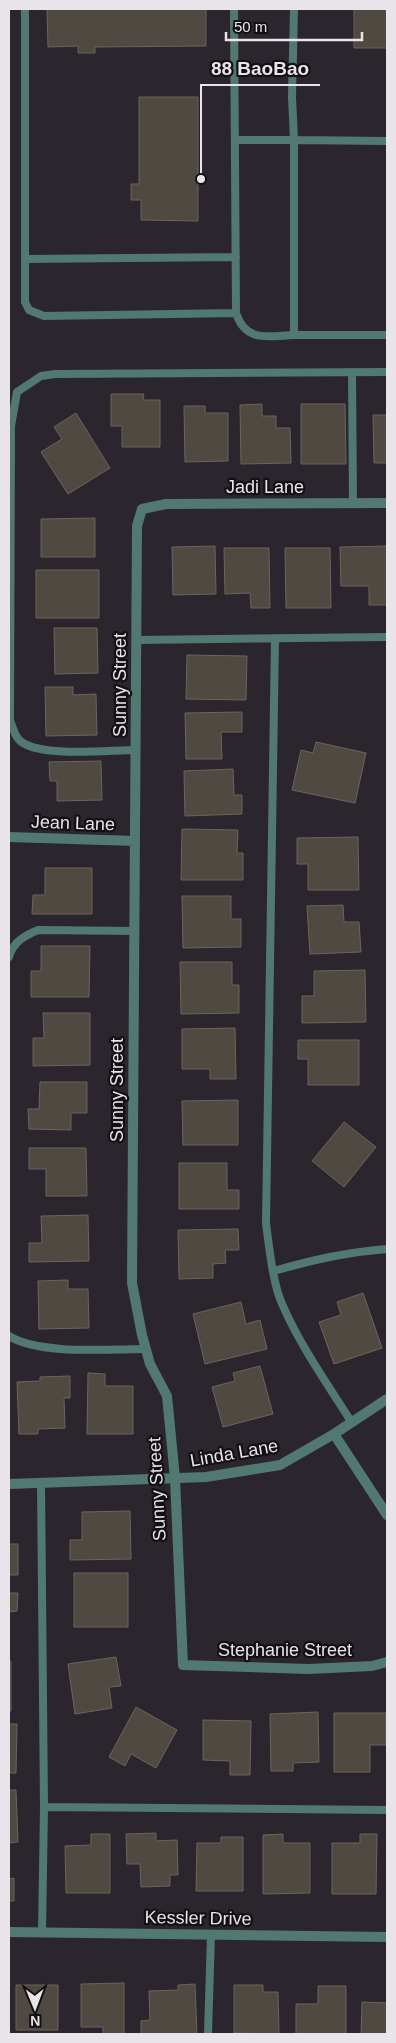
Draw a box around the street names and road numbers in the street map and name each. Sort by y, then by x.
street label: Jadi Lane [226,477,304,497]
street label: Sunny Street [110,633,130,737]
street label: Jean Lane [31,812,115,834]
street label: Sunny Street [107,1038,127,1142]
street label: Linda Lane [188,1435,280,1471]
street label: Sunny Street [144,1437,170,1541]
street label: Stephanie Street [218,1640,352,1660]
street label: Kessler Drive [144,1907,252,1929]

